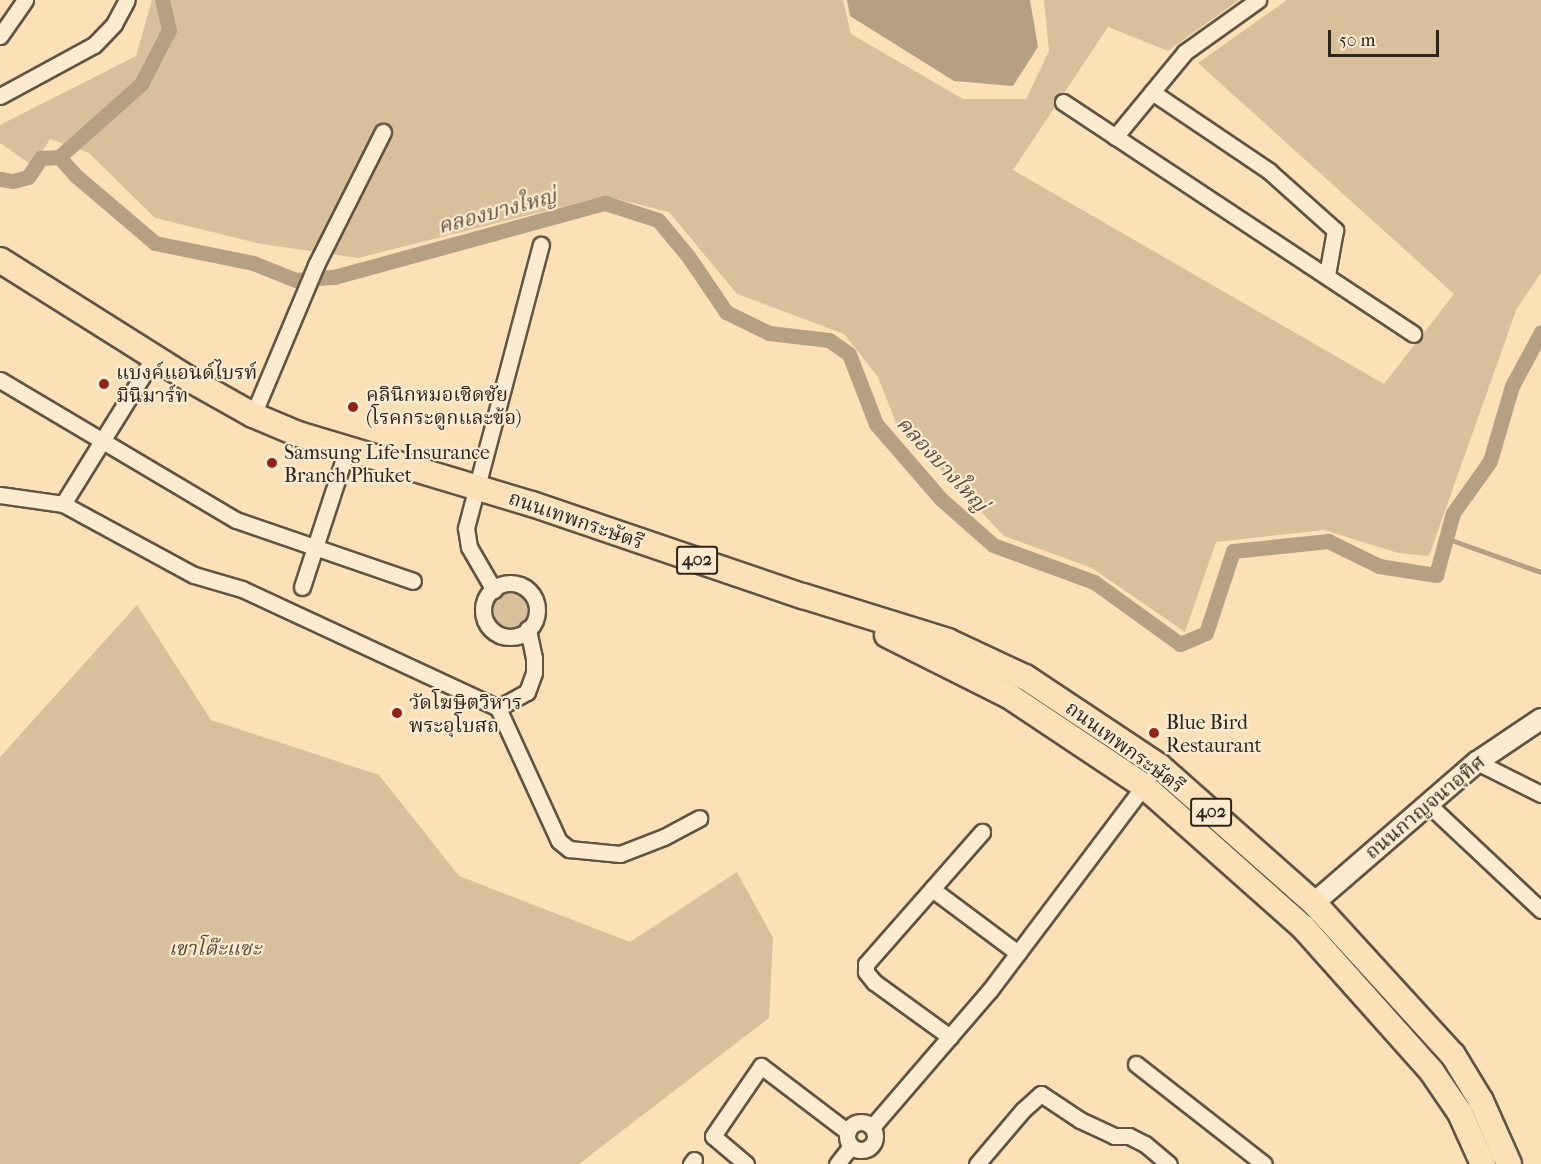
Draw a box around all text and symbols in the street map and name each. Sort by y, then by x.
scale bar [1331,18,1442,56]
text: 50 m [1339,30,1375,51]
water label: คลองบางใหญ่ [435,183,559,239]
place label: แบงค์แอนด์ไบรท์ มินิมาร์ท [116,360,257,407]
marker: แบงค์แอนด์ไบรท์ มินิมาร์ท [97,377,111,391]
place label: คลินิกหมอเชิดชัย (โรคกระดูกและข้อ) [366,383,522,430]
marker: คลินิกหมอเชิดชัย (โรคกระดูกและข้อ) [344,398,362,416]
water label: คลองบางใหญ่ [891,411,993,517]
place label: Samsung Life Insurance Branch Phuket [284,440,490,487]
marker: Samsung Life Insurance Branch Phuket [265,456,279,470]
street label: ถนนเทพกระษัตรี [505,486,647,554]
road number: 402 [676,545,718,575]
place label: วัดโฆษิตวิหาร พระอุโบสถ [409,690,522,737]
street label: ถนนเทพกระษัตรี [1061,696,1189,798]
marker: วัดโฆษิตวิหาร พระอุโบสถ [390,706,404,720]
place label: Blue Bird Restaurant [1166,710,1262,757]
marker: Blue Bird Restaurant [1147,726,1161,740]
street label: ถนนกาญจนาอุทิศ [1360,750,1490,864]
road number: 402 [1190,797,1232,827]
park label: เขาโต๊ะแซะ [169,936,261,960]

